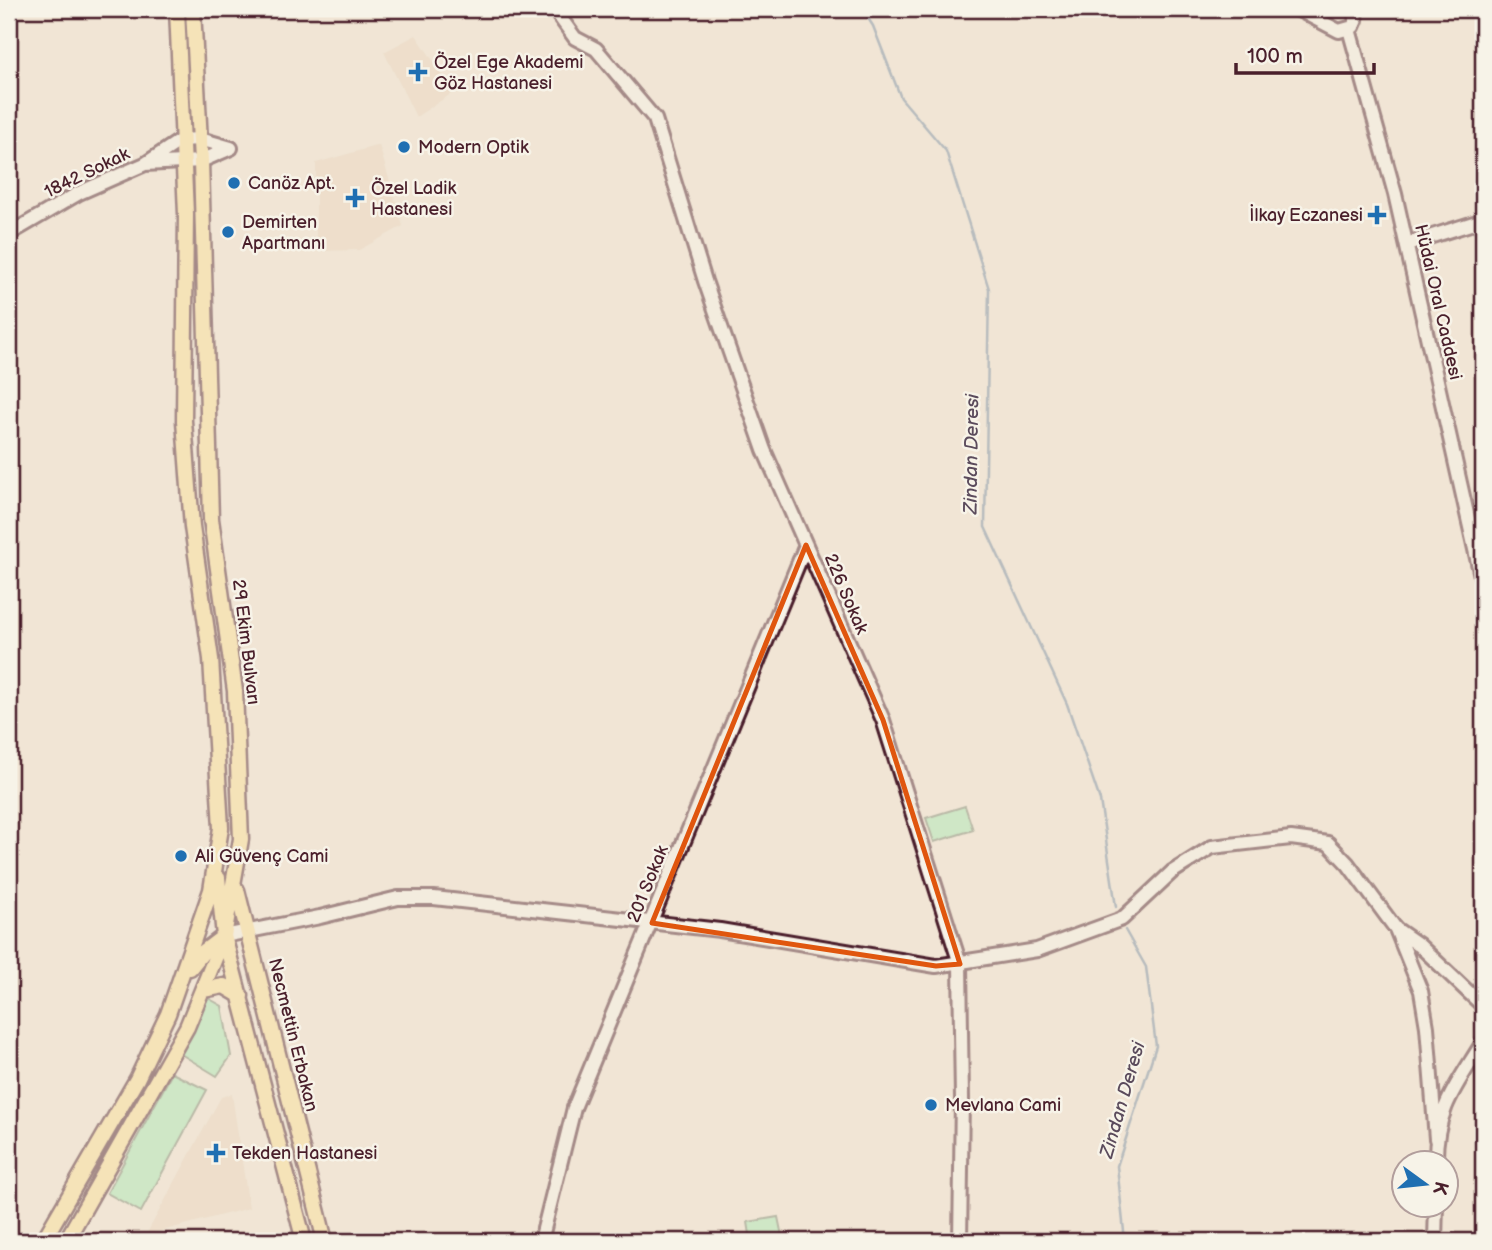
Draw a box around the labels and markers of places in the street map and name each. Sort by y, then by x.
place label: Özel Ege Akademi Göz Hastanesi [434,51,584,94]
marker: Özel Ege Akademi Göz Hastanesi [408,62,428,82]
place label: Modern Optik [418,137,529,158]
marker: Modern Optik [396,139,412,155]
place label: Canöz Apt. [248,173,335,194]
marker: Canöz Apt. [226,175,242,191]
place label: Özel Ladik Hastanesi [371,177,456,220]
marker: Özel Ladik Hastanesi [345,188,365,208]
place label: İlkay Eczanesi [1249,204,1363,226]
marker: İlkay Eczanesi [1369,207,1385,223]
place label: Demirten Apartmanı [242,212,325,254]
marker: Demirten Apartmanı [220,224,236,240]
place label: Ali Güvenç Cami [195,846,329,867]
marker: Ali Güvenç Cami [173,848,189,864]
place label: Mevlana Cami [945,1095,1061,1116]
marker: Mevlana Cami [923,1097,939,1113]
marker: Tekden Hastanesi [206,1143,226,1163]
place label: Tekden Hastanesi [232,1143,378,1164]

